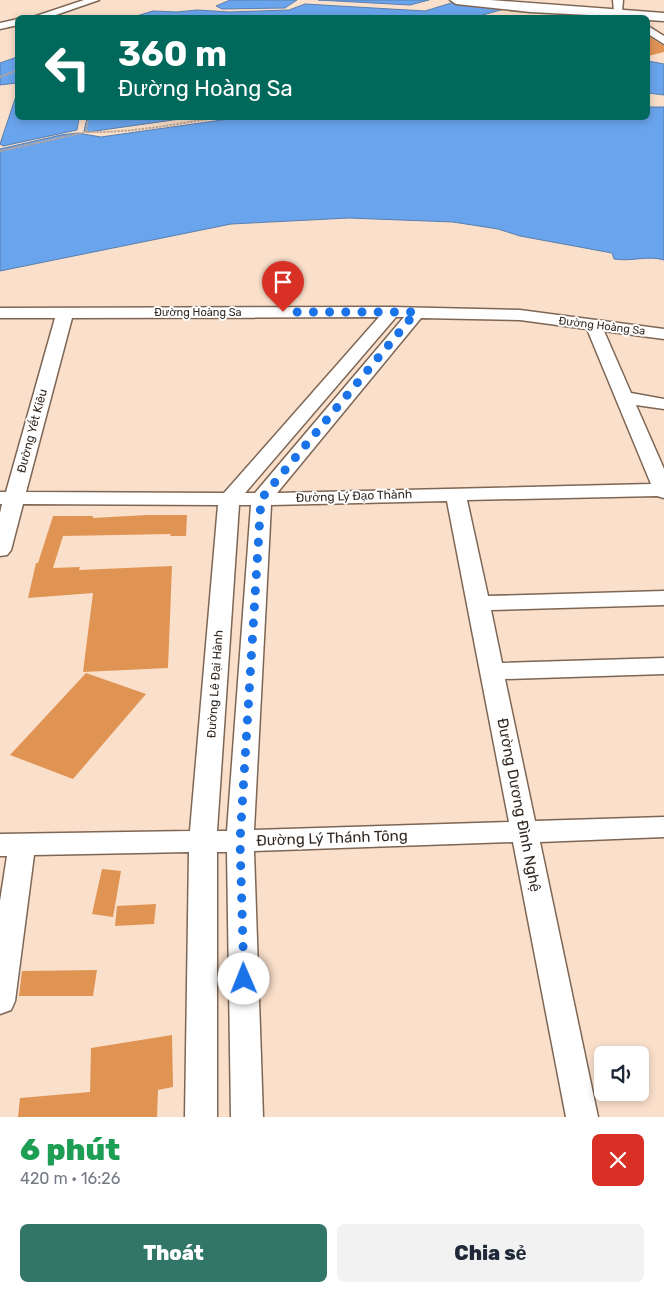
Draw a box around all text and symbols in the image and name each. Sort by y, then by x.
text: 360 m [118,33,227,75]
icon: left [35,35,100,100]
text: Đường Hoàng Sa [118,75,293,102]
pin [262,261,304,312]
icon: arrive [269,268,297,296]
street label: Đường Hoàng Sa [154,306,242,319]
street label: Đường Hoàng Sa [558,314,646,338]
street label: Đường Yết Kiêu [14,387,50,475]
street label: Đường Lý Đạo Thành [296,487,412,505]
street label: Đường Lê Đại Hành [204,629,226,739]
street label: Đường Dương Đình Nghệ [493,716,545,894]
street label: Đường Lý Thánh Tông [256,826,408,850]
position arrow [217,952,269,1004]
map controls [594,1046,649,1101]
button: sound [594,1046,649,1101]
text: 6 phút [20,1132,120,1168]
button: close [592,1134,644,1186]
text: 420 m · 16:26 [20,1169,120,1188]
button: Thoát [20,1224,327,1282]
button: Chia sẻ [337,1224,644,1282]

